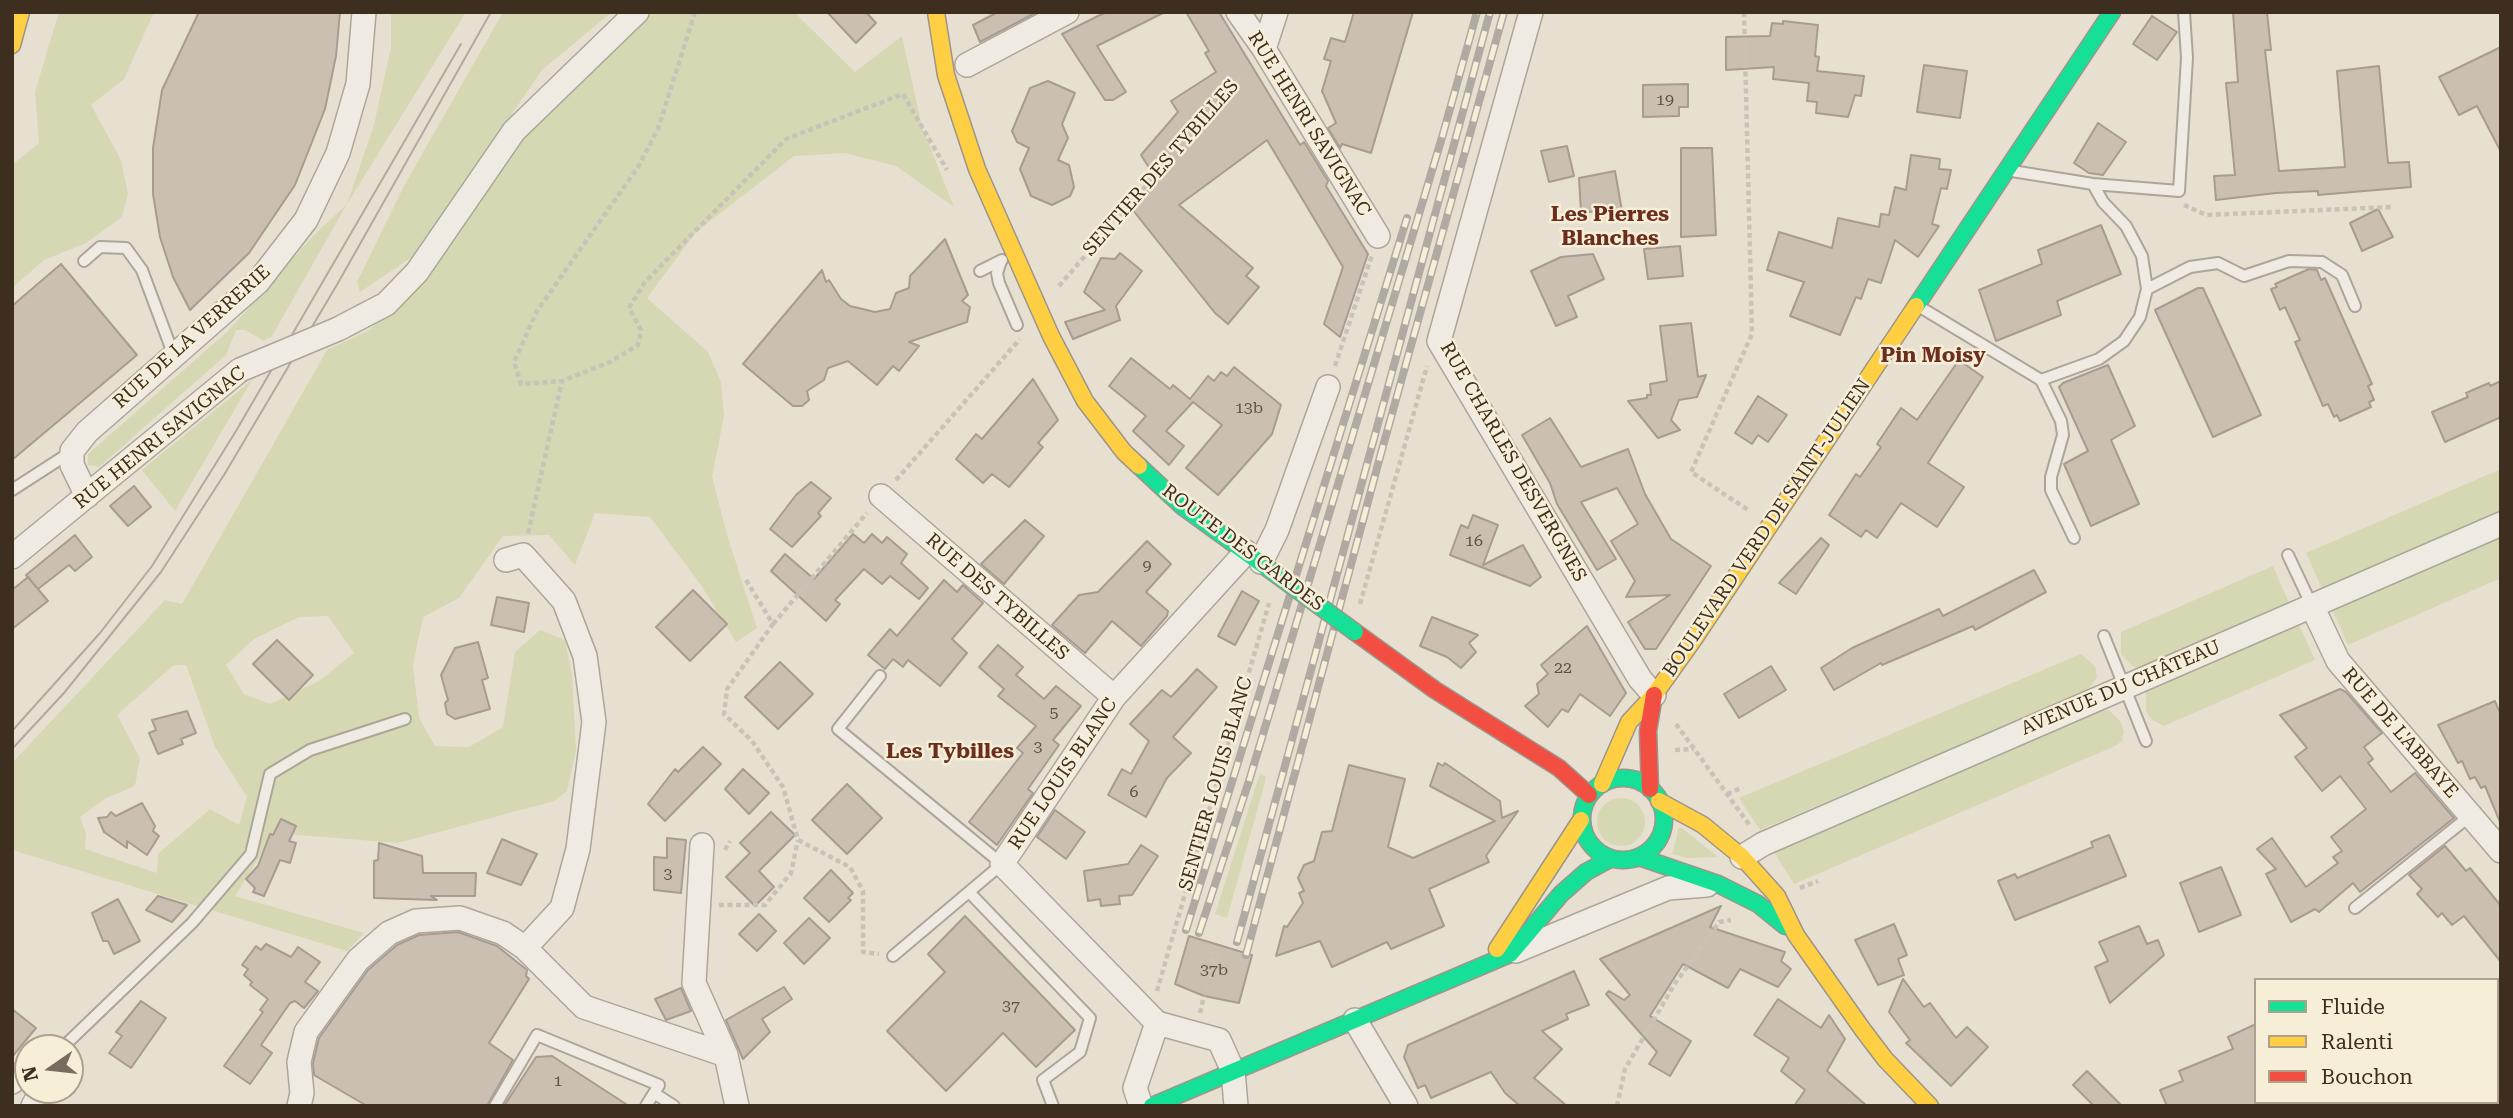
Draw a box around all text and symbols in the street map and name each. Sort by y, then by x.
street label: RUE HENRI SAVIGNAC [1243,27,1375,221]
street label: SENTIER DES TYBILLES [1078,75,1244,261]
house number: 19 [1656,90,1674,110]
district label: Les Pierres Blanches [1551,202,1669,252]
street label: RUE DE LA VERRERIE [109,261,275,413]
street label: RUE CHARLES DESVERGNES [1435,338,1591,586]
district label: Pin Moisy [1880,343,1986,369]
street label: RUE HENRI SAVIGNAC [70,362,250,514]
street label: BOULEVARD VERD DE SAINT-JULIEN [1658,375,1876,681]
house number: 13b [1235,398,1263,418]
street label: ROUTE DES GARDES [1158,480,1328,616]
street label: RUE DES TYBILLES [921,529,1073,665]
house number: 16 [1465,531,1483,551]
house number: 9 [1143,556,1151,576]
street label: AVENUE DU CHÂTEAU [2018,636,2224,740]
house number: 22 [1554,658,1572,678]
street label: RUE DE L'ABBAYE [2337,663,2463,803]
street label: SENTIER LOUIS BLANC [1174,674,1258,894]
street label: RUE LOUIS BLANC [1004,694,1122,854]
house number: 5 [1050,703,1058,723]
house number: 3 [1034,737,1042,757]
district label: Les Tybilles [886,739,1014,765]
house number: 6 [1130,782,1138,802]
house number: 3 [664,864,672,884]
house number: 37b [1200,960,1228,980]
legend [2254,978,2499,1104]
text: Fluide [2321,995,2385,1019]
house number: 37 [1002,996,1020,1016]
text: Ralenti [2321,1030,2393,1054]
north arrow [14,1034,84,1104]
text: N [17,1064,43,1084]
text: Bouchon [2321,1065,2413,1089]
house number: 1 [554,1071,562,1091]

